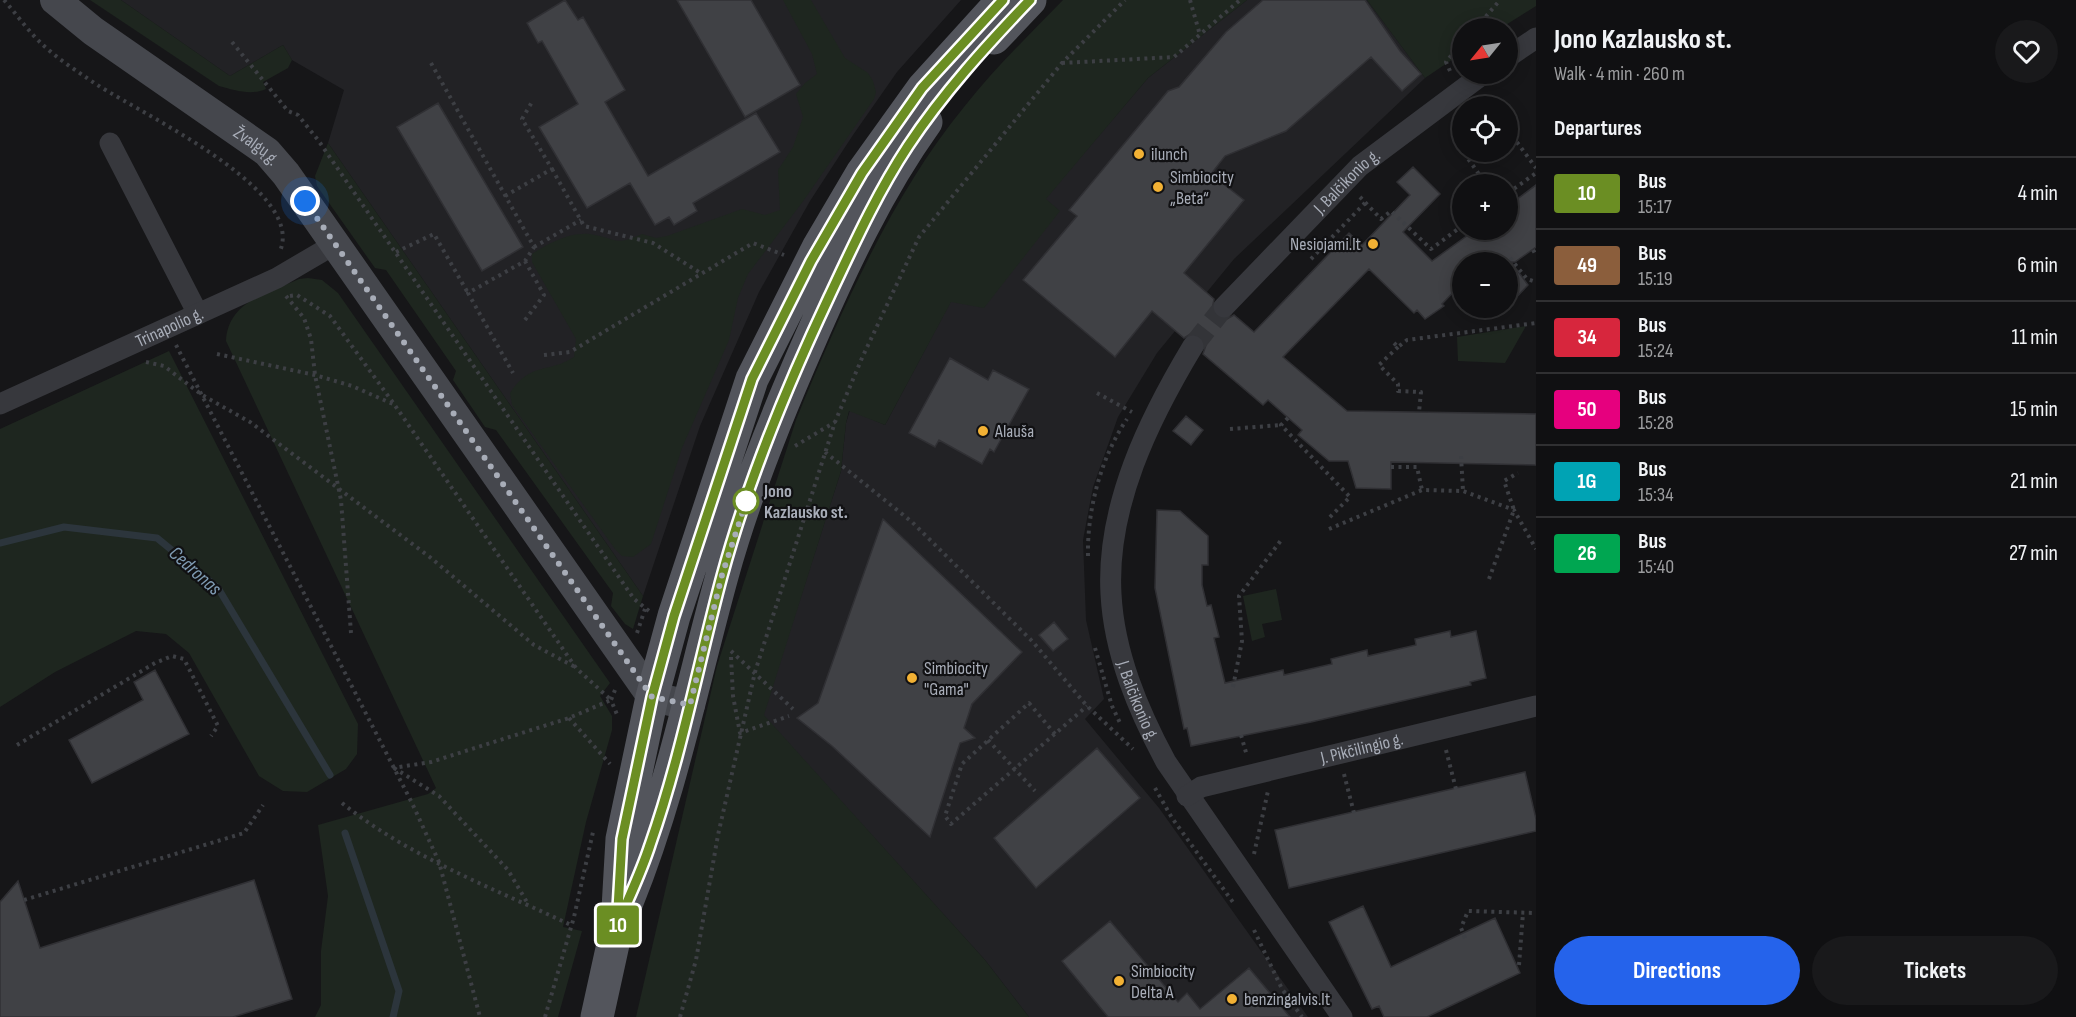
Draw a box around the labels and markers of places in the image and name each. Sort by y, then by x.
place label: ilunch [1151,144,1188,165]
marker: ilunch [1132,147,1146,161]
place label: Simbiocity „Beta“ [1170,167,1234,209]
marker: Simbiocity „Beta“ [1151,180,1165,194]
place label: Nesiojami.lt [1290,234,1362,255]
marker: Nesiojami.lt [1366,237,1380,251]
place label: Alauša [994,421,1034,442]
marker: Alauša [976,424,990,438]
place label: Jono Kazlausko st. [763,481,848,523]
marker: Jono Kazlausko st. [733,488,759,514]
place label: Simbiocity "Gama" [924,658,988,700]
marker: Simbiocity "Gama" [905,671,919,685]
place label: Simbiocity Delta A [1131,961,1195,1003]
marker: Simbiocity Delta A [1112,974,1126,988]
place label: benzingalvis.lt [1244,989,1331,1010]
marker: benzingalvis.lt [1225,992,1239,1006]

